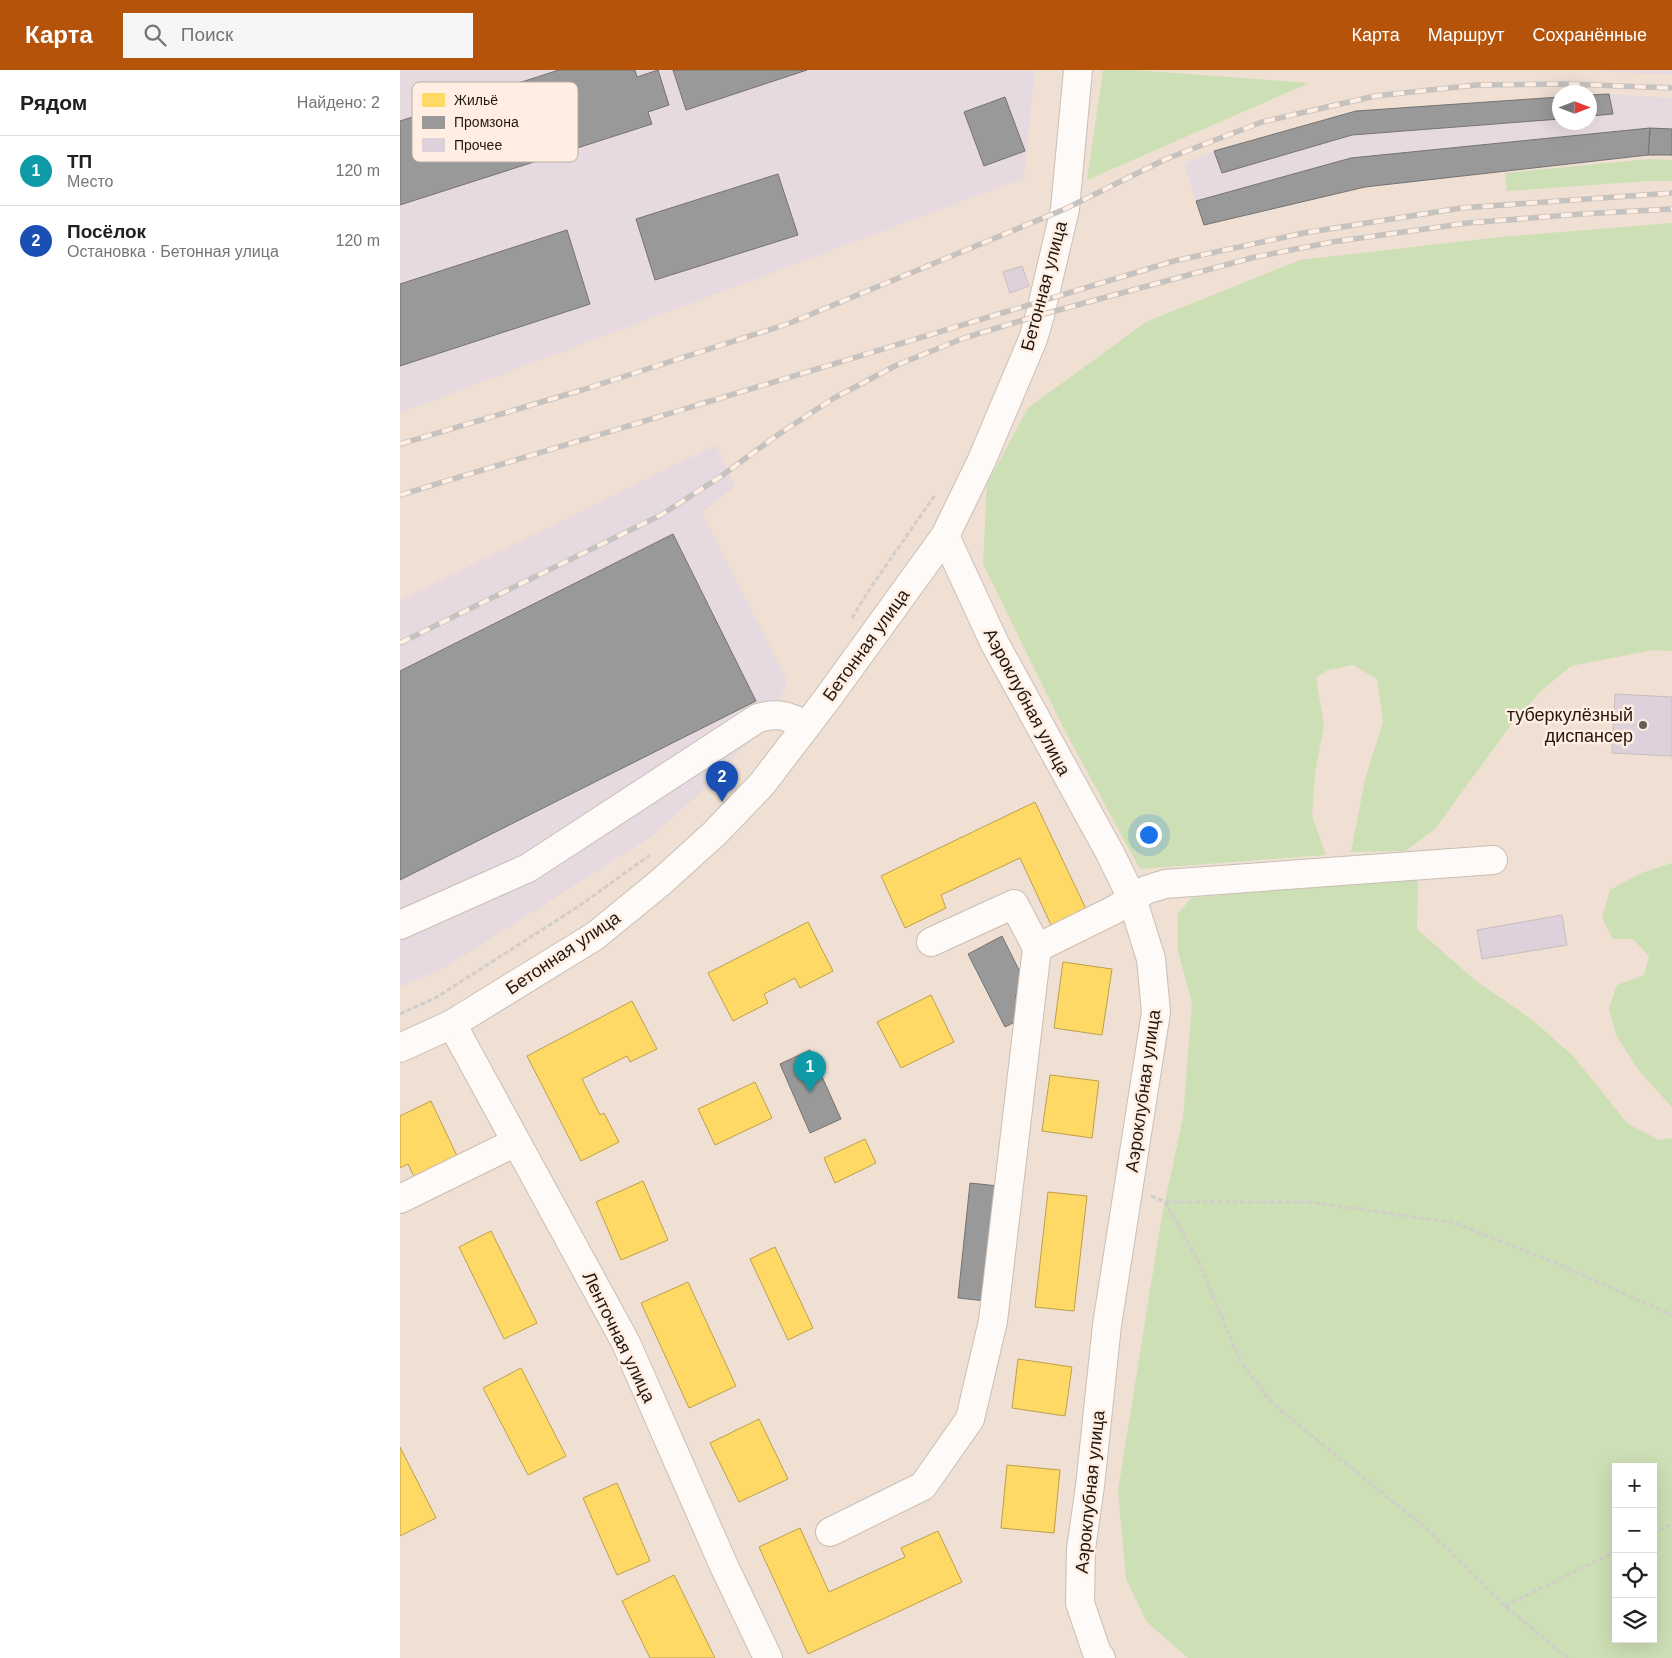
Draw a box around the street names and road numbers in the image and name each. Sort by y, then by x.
street label: Бетонная улица [1017,218,1071,353]
street label: Бетонная улица [819,584,914,705]
street label: Аэроклубная улица [980,625,1075,780]
street label: Бетонная улица [502,907,625,999]
street label: Аэроклубная улица [1122,1007,1164,1174]
street label: Ленточная улица [579,1268,660,1407]
street label: Аэроклубная улица [1071,1408,1109,1575]

